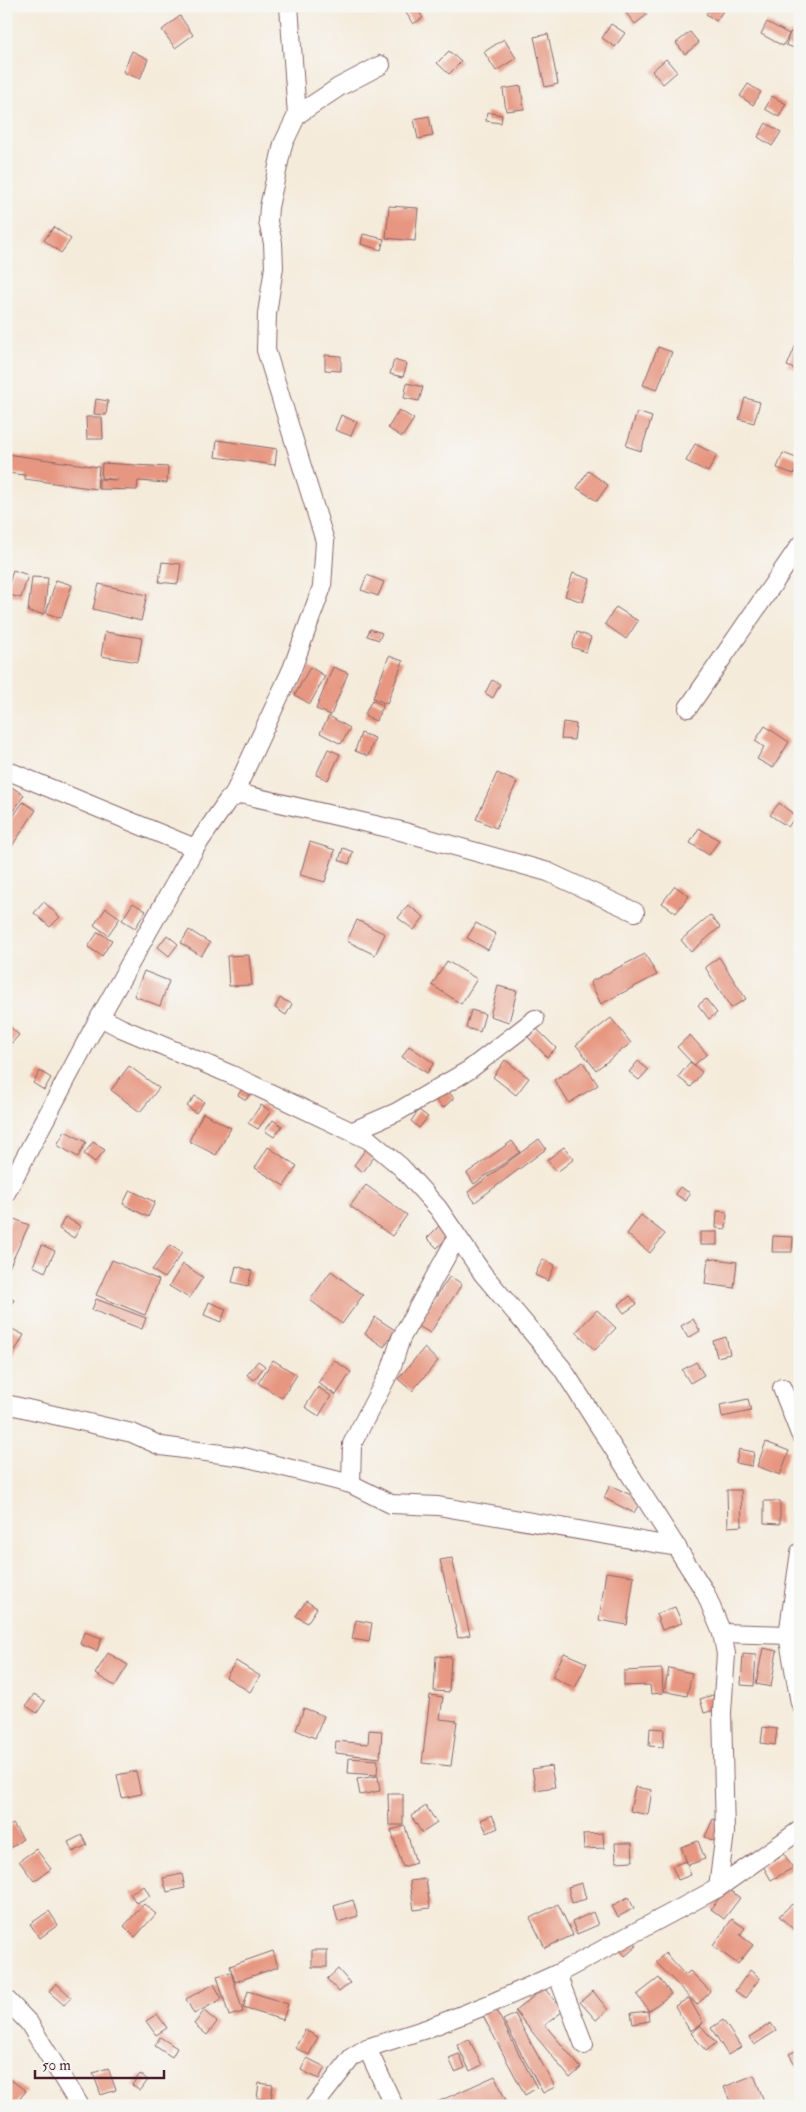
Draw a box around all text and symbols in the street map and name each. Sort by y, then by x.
scale bar [35,2047,164,2079]
text: 50 m [42,2056,71,2075]

